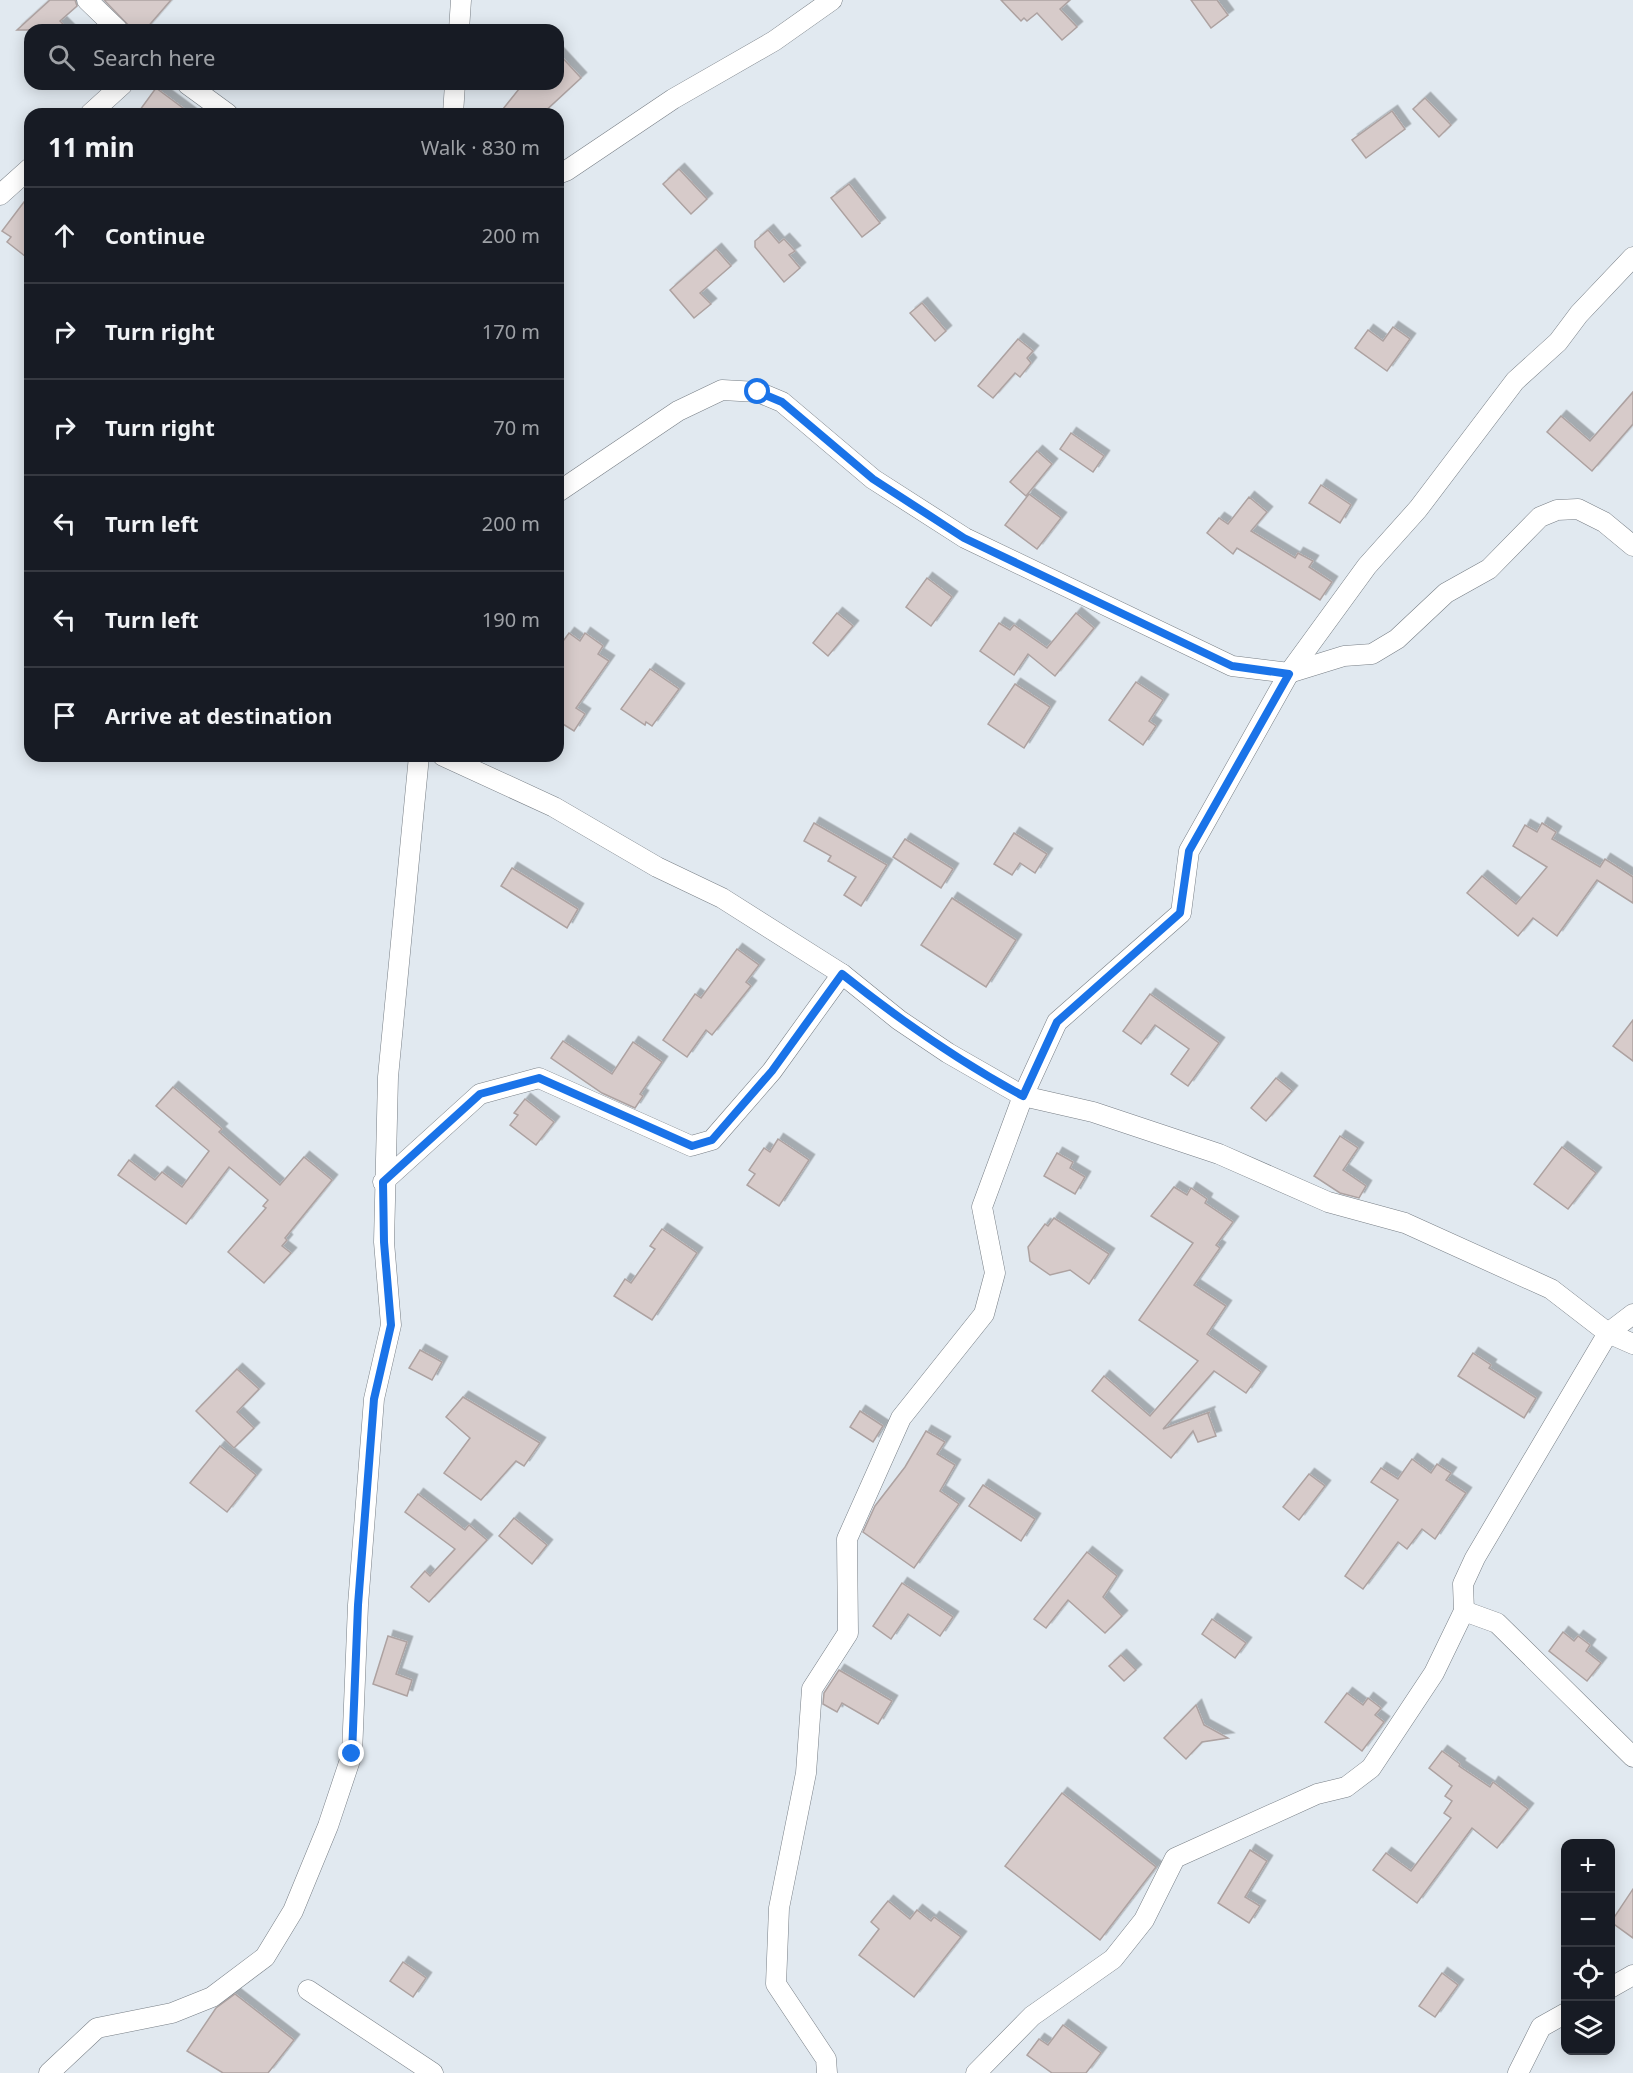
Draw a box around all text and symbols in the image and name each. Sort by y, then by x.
search box [24,24,564,90]
icon: search [45,41,78,74]
text: Search here [93,42,215,72]
text: 11 min [48,129,135,165]
text: Walk · 830 m [421,134,540,161]
icon: ahead [48,219,81,252]
text: Continue [105,220,205,250]
text: 200 m [482,222,540,249]
icon: right [48,315,81,348]
text: Turn right [105,316,215,346]
text: 170 m [482,318,540,345]
route start [744,378,770,404]
icon: right [48,411,81,444]
text: Turn right [105,412,215,442]
text: 70 m [493,414,540,441]
icon: left [48,507,81,540]
text: Turn left [105,508,199,538]
text: 200 m [482,510,540,537]
icon: left [48,603,81,636]
text: Turn left [105,604,199,634]
text: 190 m [482,606,540,633]
icon: arrive [48,699,81,732]
text: Arrive at destination [105,700,332,730]
route end [338,1740,364,1766]
map controls [1561,1839,1615,2055]
button: + [1561,1839,1615,1893]
button: − [1561,1893,1615,1947]
button: locate [1561,1947,1615,2001]
button: layers [1561,2001,1615,2055]

